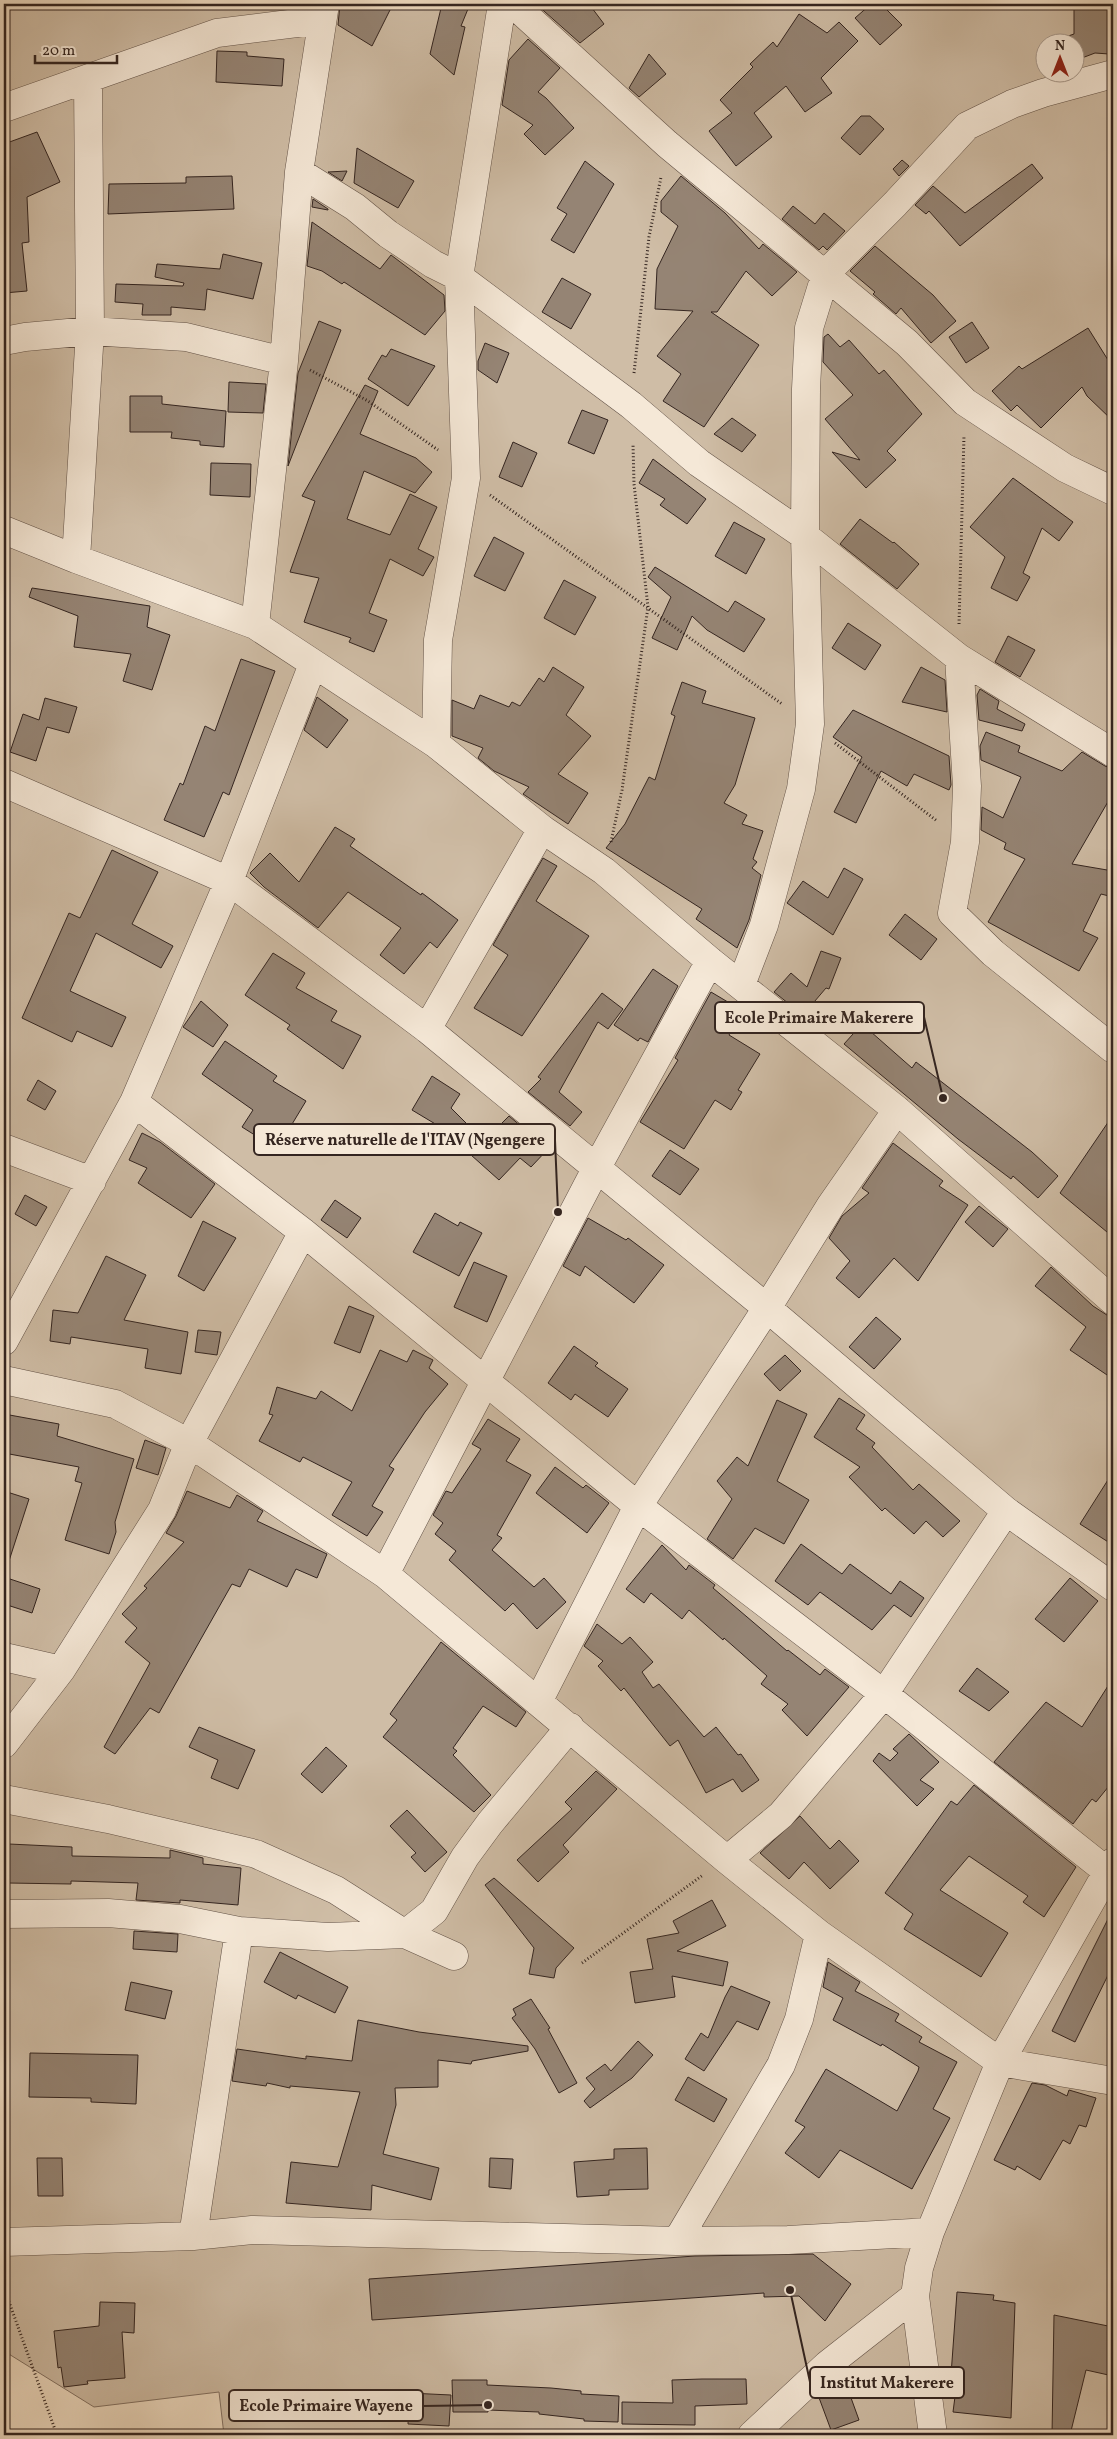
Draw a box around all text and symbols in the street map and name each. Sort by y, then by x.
scale bar [35,32,118,64]
north arrow [1034,32,1084,82]
text: N [1055,37,1065,56]
text: 20 m [42,41,75,62]
callout: Ecole Primaire Makerere [715,1002,924,1033]
text: Ecole Primaire Makerere [724,1008,914,1030]
callout: Réserve naturelle de l'ITAV (Ngengere [254,1124,555,1155]
text: Réserve naturelle de l'ITAV (Ngengere [265,1130,545,1152]
callout: Institut Makerere [810,2367,964,2398]
text: Institut Makerere [820,2373,954,2395]
callout: Ecole Primaire Wayene [229,2390,423,2421]
text: Ecole Primaire Wayene [239,2396,413,2418]

